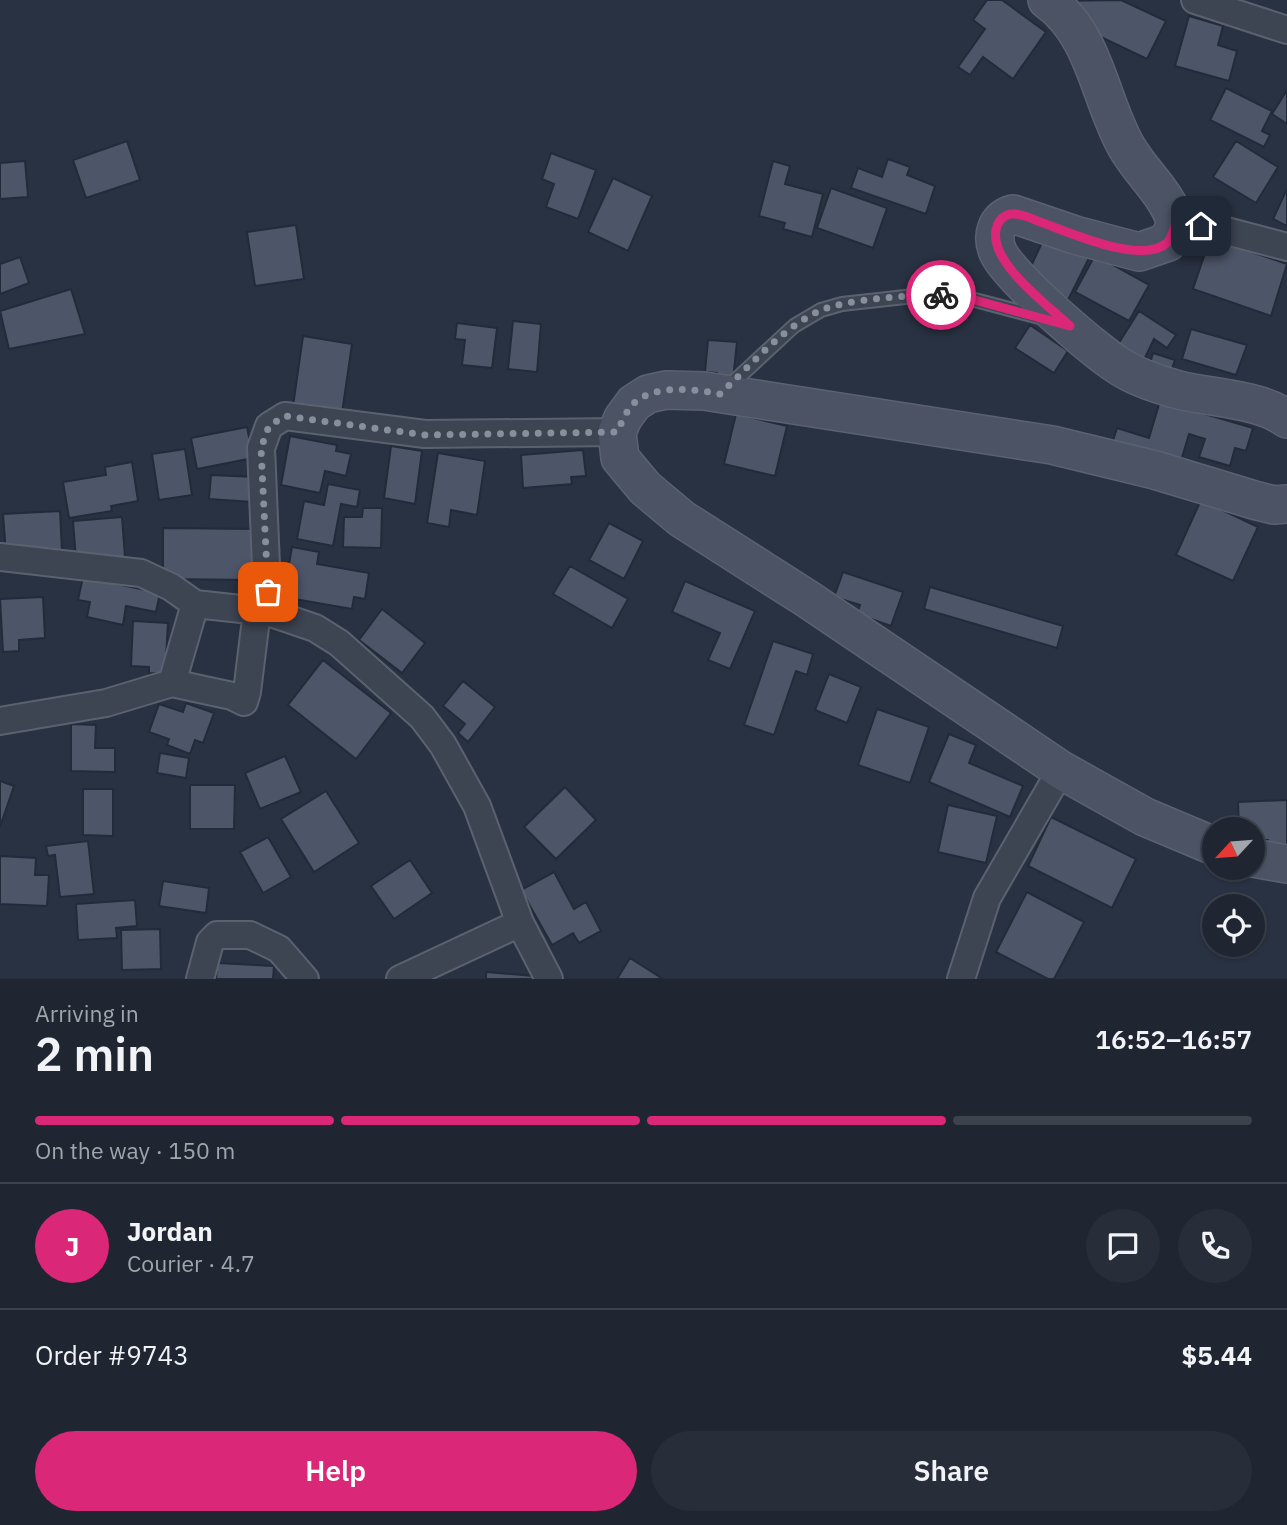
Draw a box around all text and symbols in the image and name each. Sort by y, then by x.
pin [1171,196,1231,256]
icon: home [1182,207,1220,245]
courier [906,260,976,330]
icon: bike [922,276,960,314]
pin [238,562,298,622]
icon: bag [249,573,287,611]
north arrow [1202,817,1265,880]
map controls [1202,817,1265,957]
button: locate [1202,894,1265,957]
text: Arriving in [35,998,139,1028]
text: 16:52–16:57 [1095,1022,1252,1056]
text: 2 min [35,1024,154,1084]
text: On the way · 150 m [35,1135,235,1165]
button: chat [1086,1209,1160,1283]
button: phone [1178,1209,1252,1283]
text: Jordan [127,1214,213,1248]
text: J [65,1229,79,1263]
text: Courier · 4.7 [127,1248,255,1278]
text: Order #9743 [35,1338,189,1372]
text: $5.44 [1182,1338,1252,1372]
button: Help [35,1431,637,1511]
button: Share [651,1431,1252,1511]

